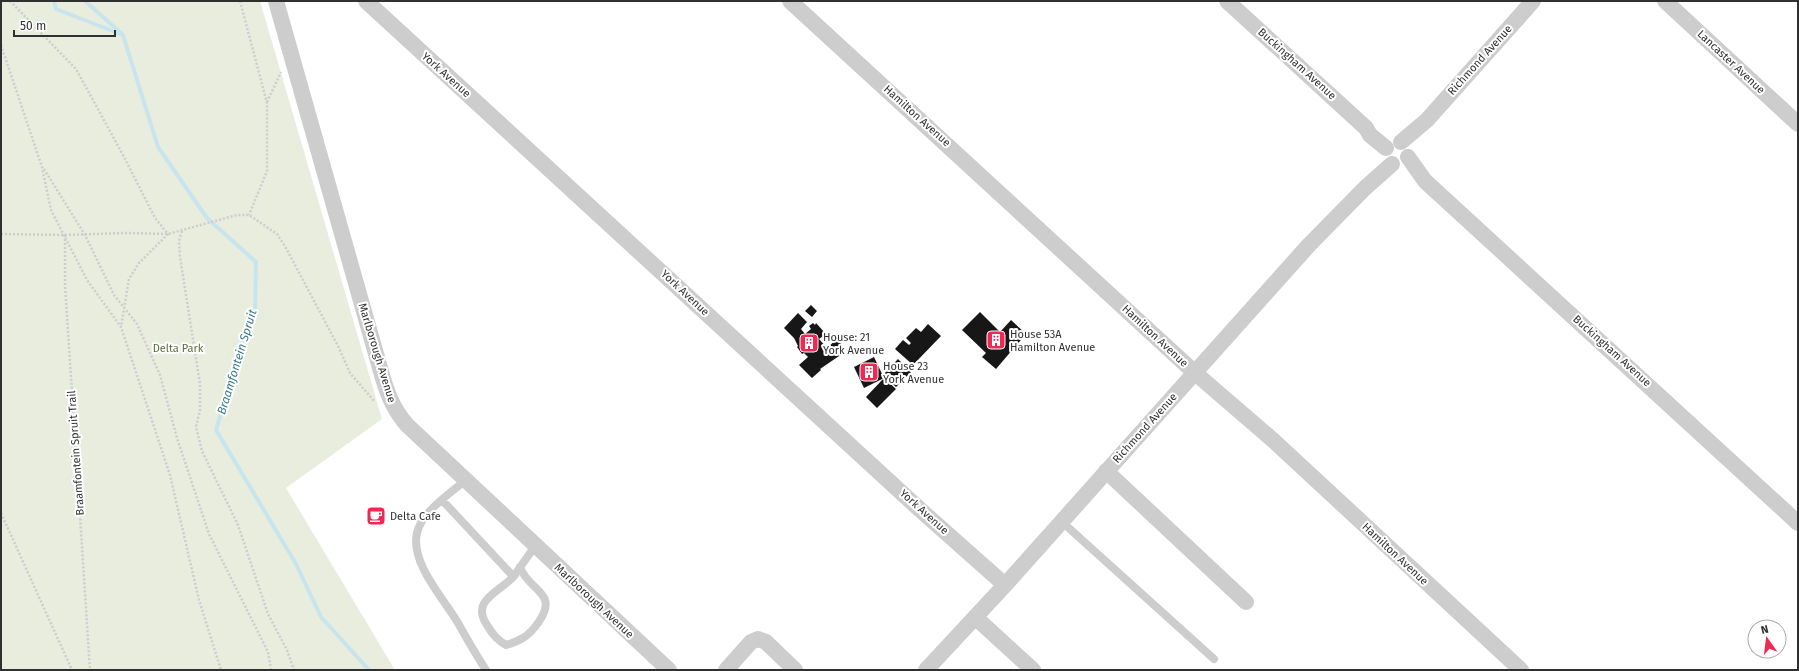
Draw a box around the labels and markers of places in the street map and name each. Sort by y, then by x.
place label: House 53A Hamilton Avenue [1010,328,1095,354]
building icon: House 53A Hamilton Avenue [985,329,1007,351]
place label: House: 21 York Avenue [823,331,884,357]
building icon: House: 21 York Avenue [798,332,820,354]
place label: House 23 York Avenue [883,360,944,386]
building icon: House 23 York Avenue [858,361,880,383]
cafe icon: Delta Cafe [365,505,387,527]
place label: Delta Cafe [390,510,441,523]

